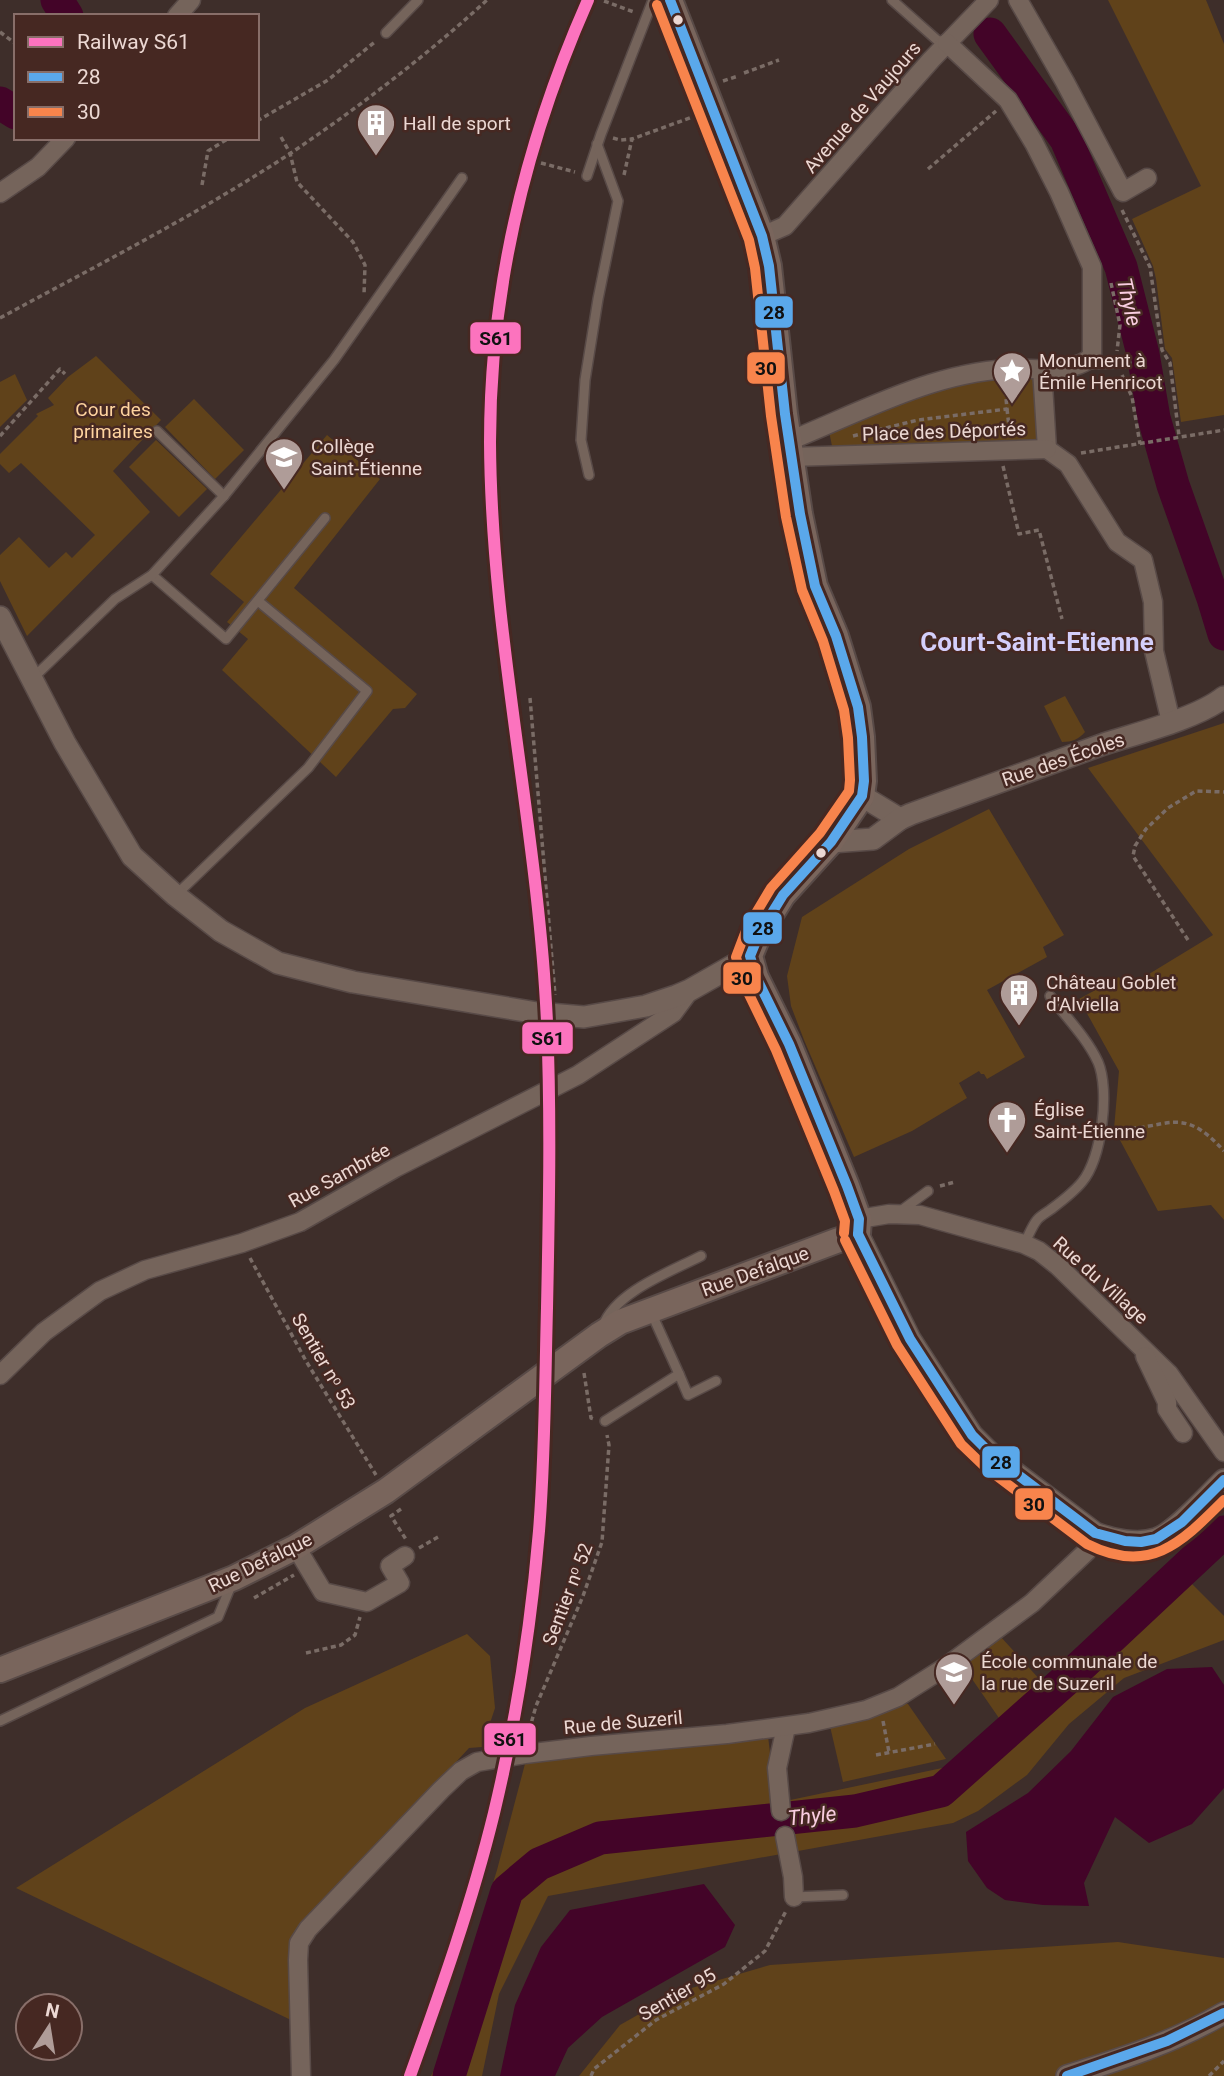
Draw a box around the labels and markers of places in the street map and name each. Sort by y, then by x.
unlabelled marker [671,13,685,27]
building icon: Hall de sport [355,102,397,157]
place label: Hall de sport [403,112,511,135]
place label: Monument à Émile Henricot [1039,349,1163,394]
place icon: Monument à Émile Henricot [991,350,1033,405]
place label: Collège Saint-Étienne [311,435,422,480]
school or university icon: Collège Saint-Étienne [263,436,305,491]
unlabelled marker [814,846,828,860]
place label: Château Goblet d'Alviella [1046,971,1176,1016]
building icon: Château Goblet d'Alviella [998,972,1040,1027]
place label: Église Saint-Étienne [1034,1098,1145,1143]
church icon: Église Saint-Étienne [986,1099,1028,1154]
place label: École communale de la rue de Suzeril [981,1650,1157,1695]
school or university icon: École communale de la rue de Suzeril [933,1651,975,1706]

